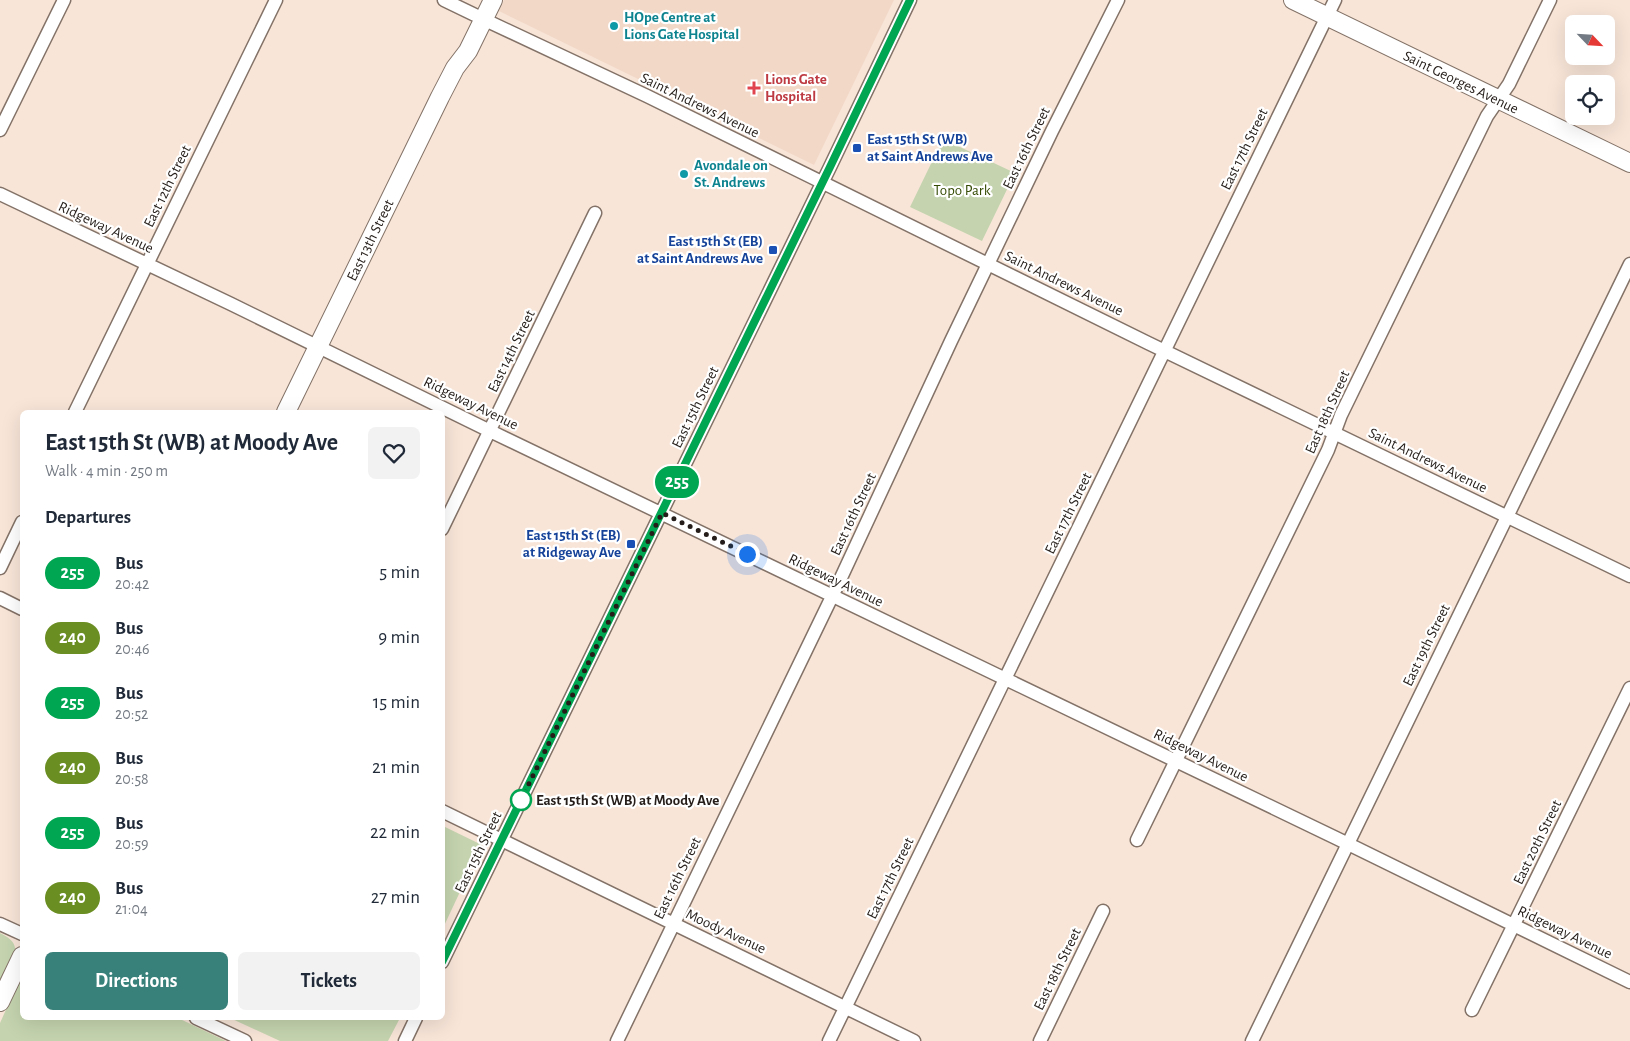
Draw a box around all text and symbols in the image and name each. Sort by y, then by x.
place label: HOpe Centre at Lions Gate Hospital [624,10,739,42]
north arrow [1565,15,1615,65]
map controls [1565,15,1615,125]
marker: HOpe Centre at Lions Gate Hospital [608,20,620,32]
street label: Saint Georges Avenue [1401,48,1521,117]
street label: Saint Andrews Avenue [638,70,762,141]
place label: Lions Gate Hospital [765,72,827,104]
button: locate [1565,75,1615,125]
marker: Lions Gate Hospital [747,81,761,95]
street label: East 16th Street [1000,105,1053,192]
street label: East 17th Street [1218,106,1271,192]
place label: East 15th St (WB) at Saint Andrews Ave [867,132,993,164]
marker: East 15th St (WB) at Saint Andrews Ave [851,142,863,154]
street label: East 12th Street [141,143,194,230]
place label: Avondale on St. Andrews [694,158,768,190]
marker: Avondale on St. Andrews [678,168,690,180]
park label: Topo Park [933,183,991,198]
street label: East 13th Street [344,197,397,283]
street label: Ridgeway Avenue [56,199,156,256]
place label: East 15th St (EB) at Saint Andrews Ave [637,234,763,266]
marker: East 15th St (EB) at Saint Andrews Ave [767,244,779,256]
street label: Saint Andrews Avenue [1002,248,1126,319]
street label: East 14th Street [485,308,538,395]
street label: East 15th Street [669,364,722,450]
street label: East 18th Street [1302,368,1353,456]
street label: Ridgeway Avenue [421,374,521,433]
street label: Saint Andrews Avenue [1366,425,1490,496]
button: heart [368,427,420,479]
text: East 15th St (WB) at Moody Ave [45,431,338,455]
text: Walk · 4 min · 250 m [45,463,168,479]
line badge: 255 [648,466,706,498]
street label: East 16th Street [828,470,879,558]
street label: East 17th Street [1042,470,1095,556]
text: 255 [665,473,689,491]
text: Departures [45,508,131,527]
place label: East 15th St (EB) at Ridgeway Ave [523,528,621,560]
marker: East 15th St (EB) at Ridgeway Ave [625,538,637,550]
your location [735,542,760,567]
street label: Ridgeway Avenue [786,551,886,610]
text: Bus [115,554,143,573]
text: 5 min [379,563,420,582]
text: 255 [60,564,85,582]
text: 20:42 [115,576,149,592]
street label: East 19th Street [1400,602,1453,689]
text: Bus [115,619,143,638]
text: 9 min [378,628,420,647]
text: 240 [59,629,86,647]
text: 20:46 [115,641,150,657]
text: Bus [115,684,143,703]
text: 15 min [373,693,420,712]
text: 255 [60,694,85,712]
text: 20:52 [115,706,148,722]
street label: Ridgeway Avenue [1151,726,1251,785]
text: Bus [115,749,143,768]
text: 21 min [372,758,420,777]
text: 240 [59,759,86,777]
text: 20:58 [115,771,149,787]
marker: East 15th St (WB) at Moody Ave [510,789,532,811]
place label: East 15th St (WB) at Moody Ave [536,793,719,808]
street label: East 20th Street [1511,797,1564,887]
street label: East 15th Street [452,809,505,895]
text: Bus [115,814,143,833]
text: 22 min [370,823,420,842]
text: 255 [60,824,85,842]
street label: East 16th Street [651,835,704,922]
street label: East 17th Street [864,835,917,921]
text: 20:59 [115,836,149,852]
text: Bus [115,879,143,898]
text: 27 min [371,888,420,907]
text: 240 [59,889,86,907]
text: 21:04 [115,901,148,917]
street label: Ridgeway Avenue [1515,903,1615,962]
street label: Moody Avenue [683,906,768,957]
street label: East 18th Street [1031,926,1084,1013]
button: Directions [45,952,228,1010]
button: Tickets [238,952,420,1010]

